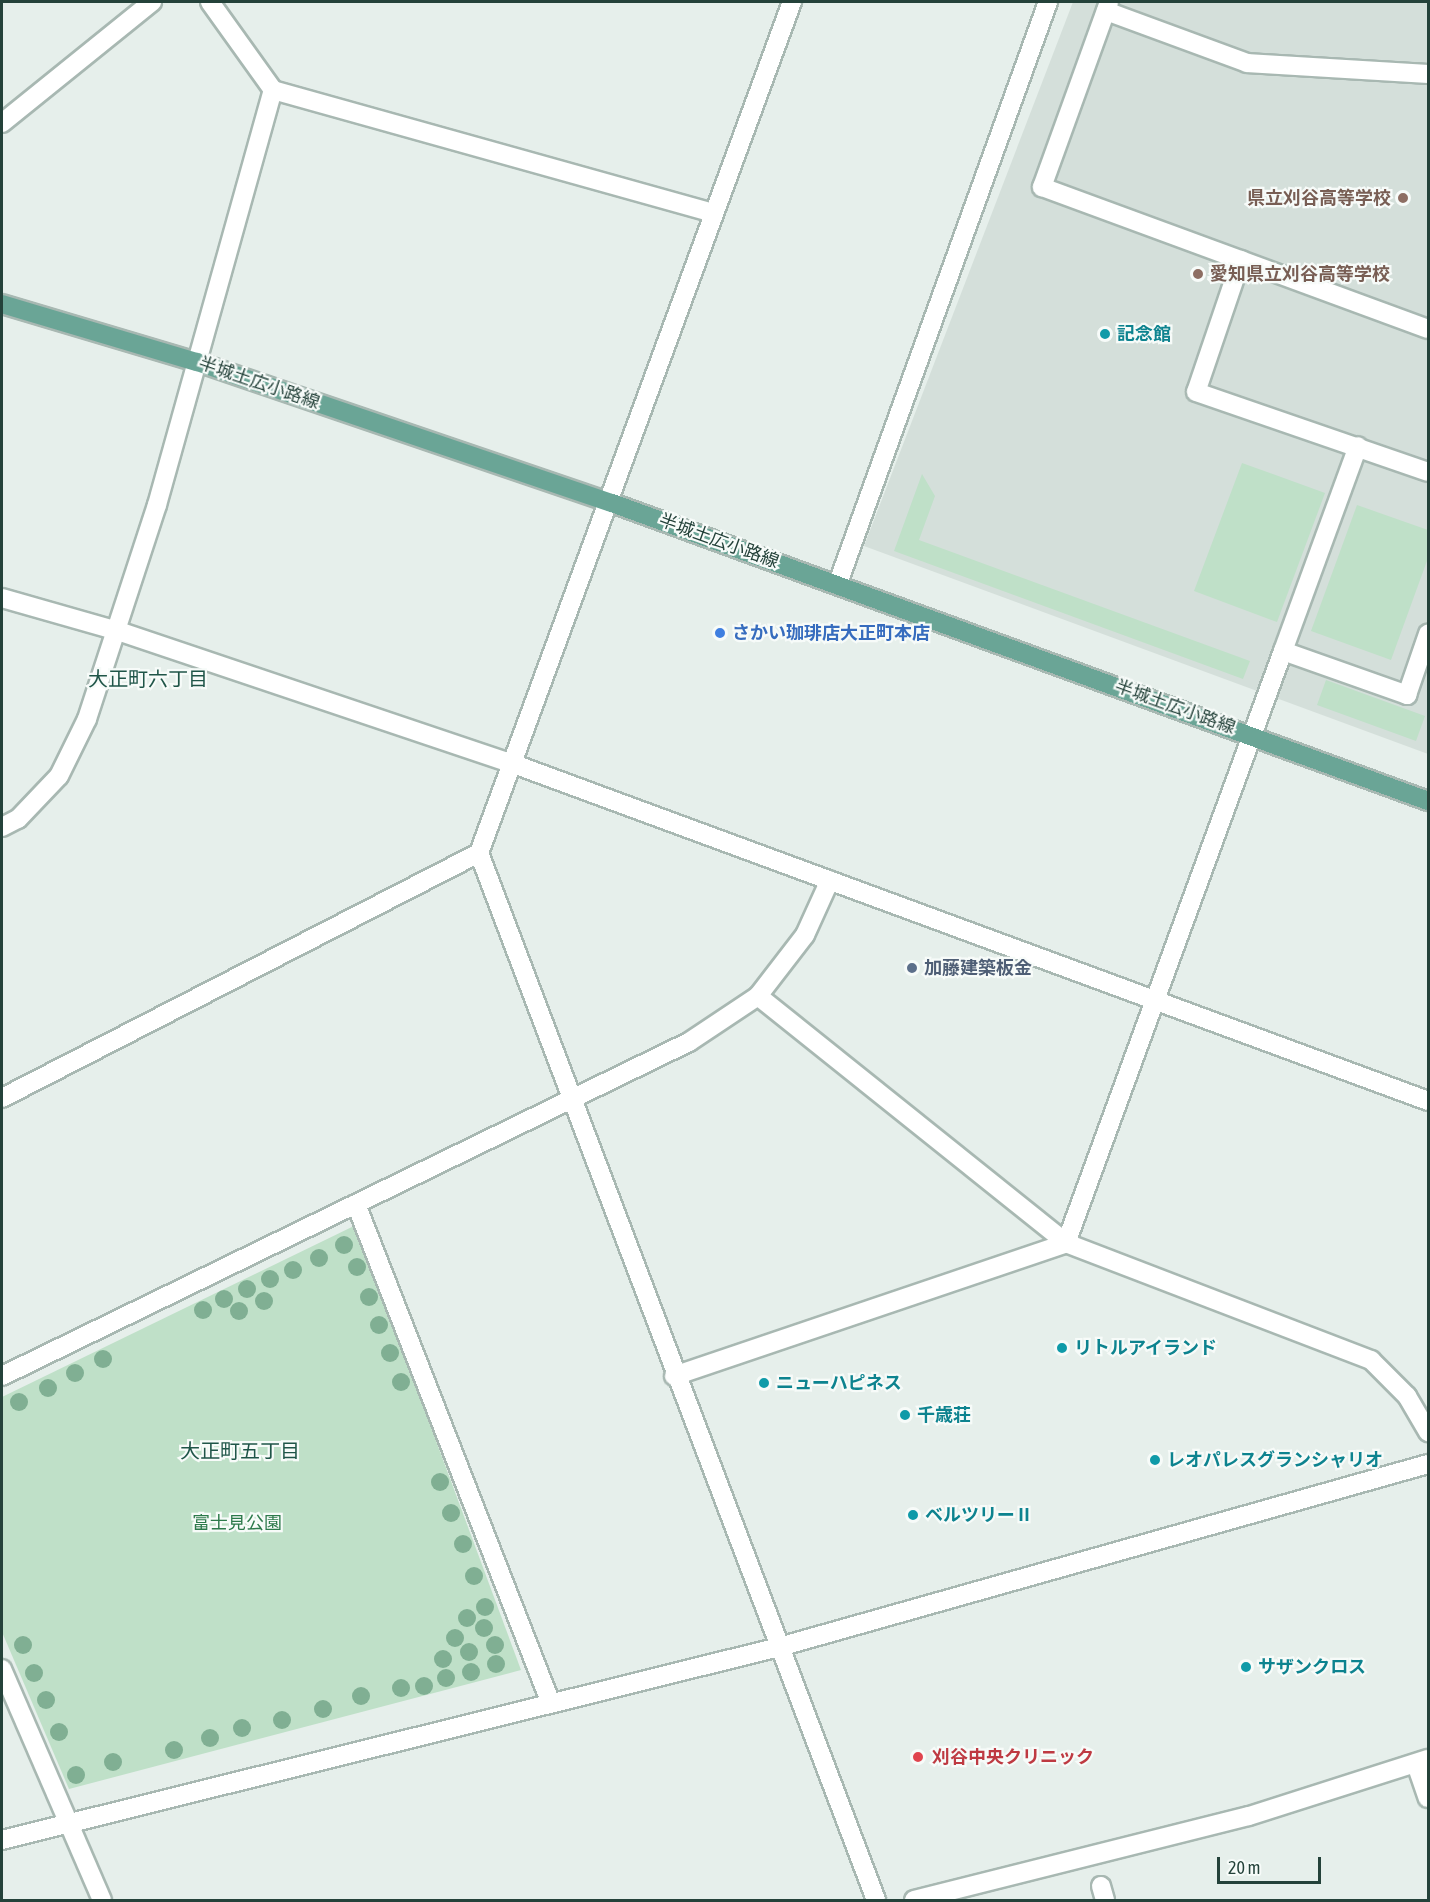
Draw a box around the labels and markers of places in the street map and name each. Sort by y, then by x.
place label: 県立刈谷高等学校 [1247,187,1391,209]
marker: 県立刈谷高等学校 [1396,191,1410,205]
place label: 愛知県立刈谷高等学校 [1210,263,1390,285]
marker: 愛知県立刈谷高等学校 [1191,267,1205,281]
place label: 記念館 [1117,323,1171,345]
marker: 記念館 [1098,327,1112,341]
place label: さかい珈琲店大正町本店 [732,622,930,644]
marker: さかい珈琲店大正町本店 [713,626,727,640]
place label: 加藤建築板金 [924,957,1032,979]
marker: 加藤建築板金 [905,961,919,975]
place label: リトルアイランド [1074,1337,1218,1359]
marker: リトルアイランド [1055,1341,1069,1355]
place label: ニューハピネス [776,1372,902,1394]
marker: ニューハピネス [757,1376,771,1390]
place label: 千歳荘 [917,1404,971,1426]
marker: 千歳荘 [898,1408,912,1422]
place label: レオパレスグランシャリオ [1167,1449,1383,1471]
marker: レオパレスグランシャリオ [1148,1453,1162,1467]
place label: ベルツリーⅡ [925,1504,1033,1526]
marker: ベルツリーⅡ [906,1508,920,1522]
place label: サザンクロス [1258,1656,1366,1678]
marker: サザンクロス [1239,1660,1253,1674]
place label: 刈谷中央クリニック [932,1746,1094,1768]
marker: 刈谷中央クリニック [909,1748,927,1766]

